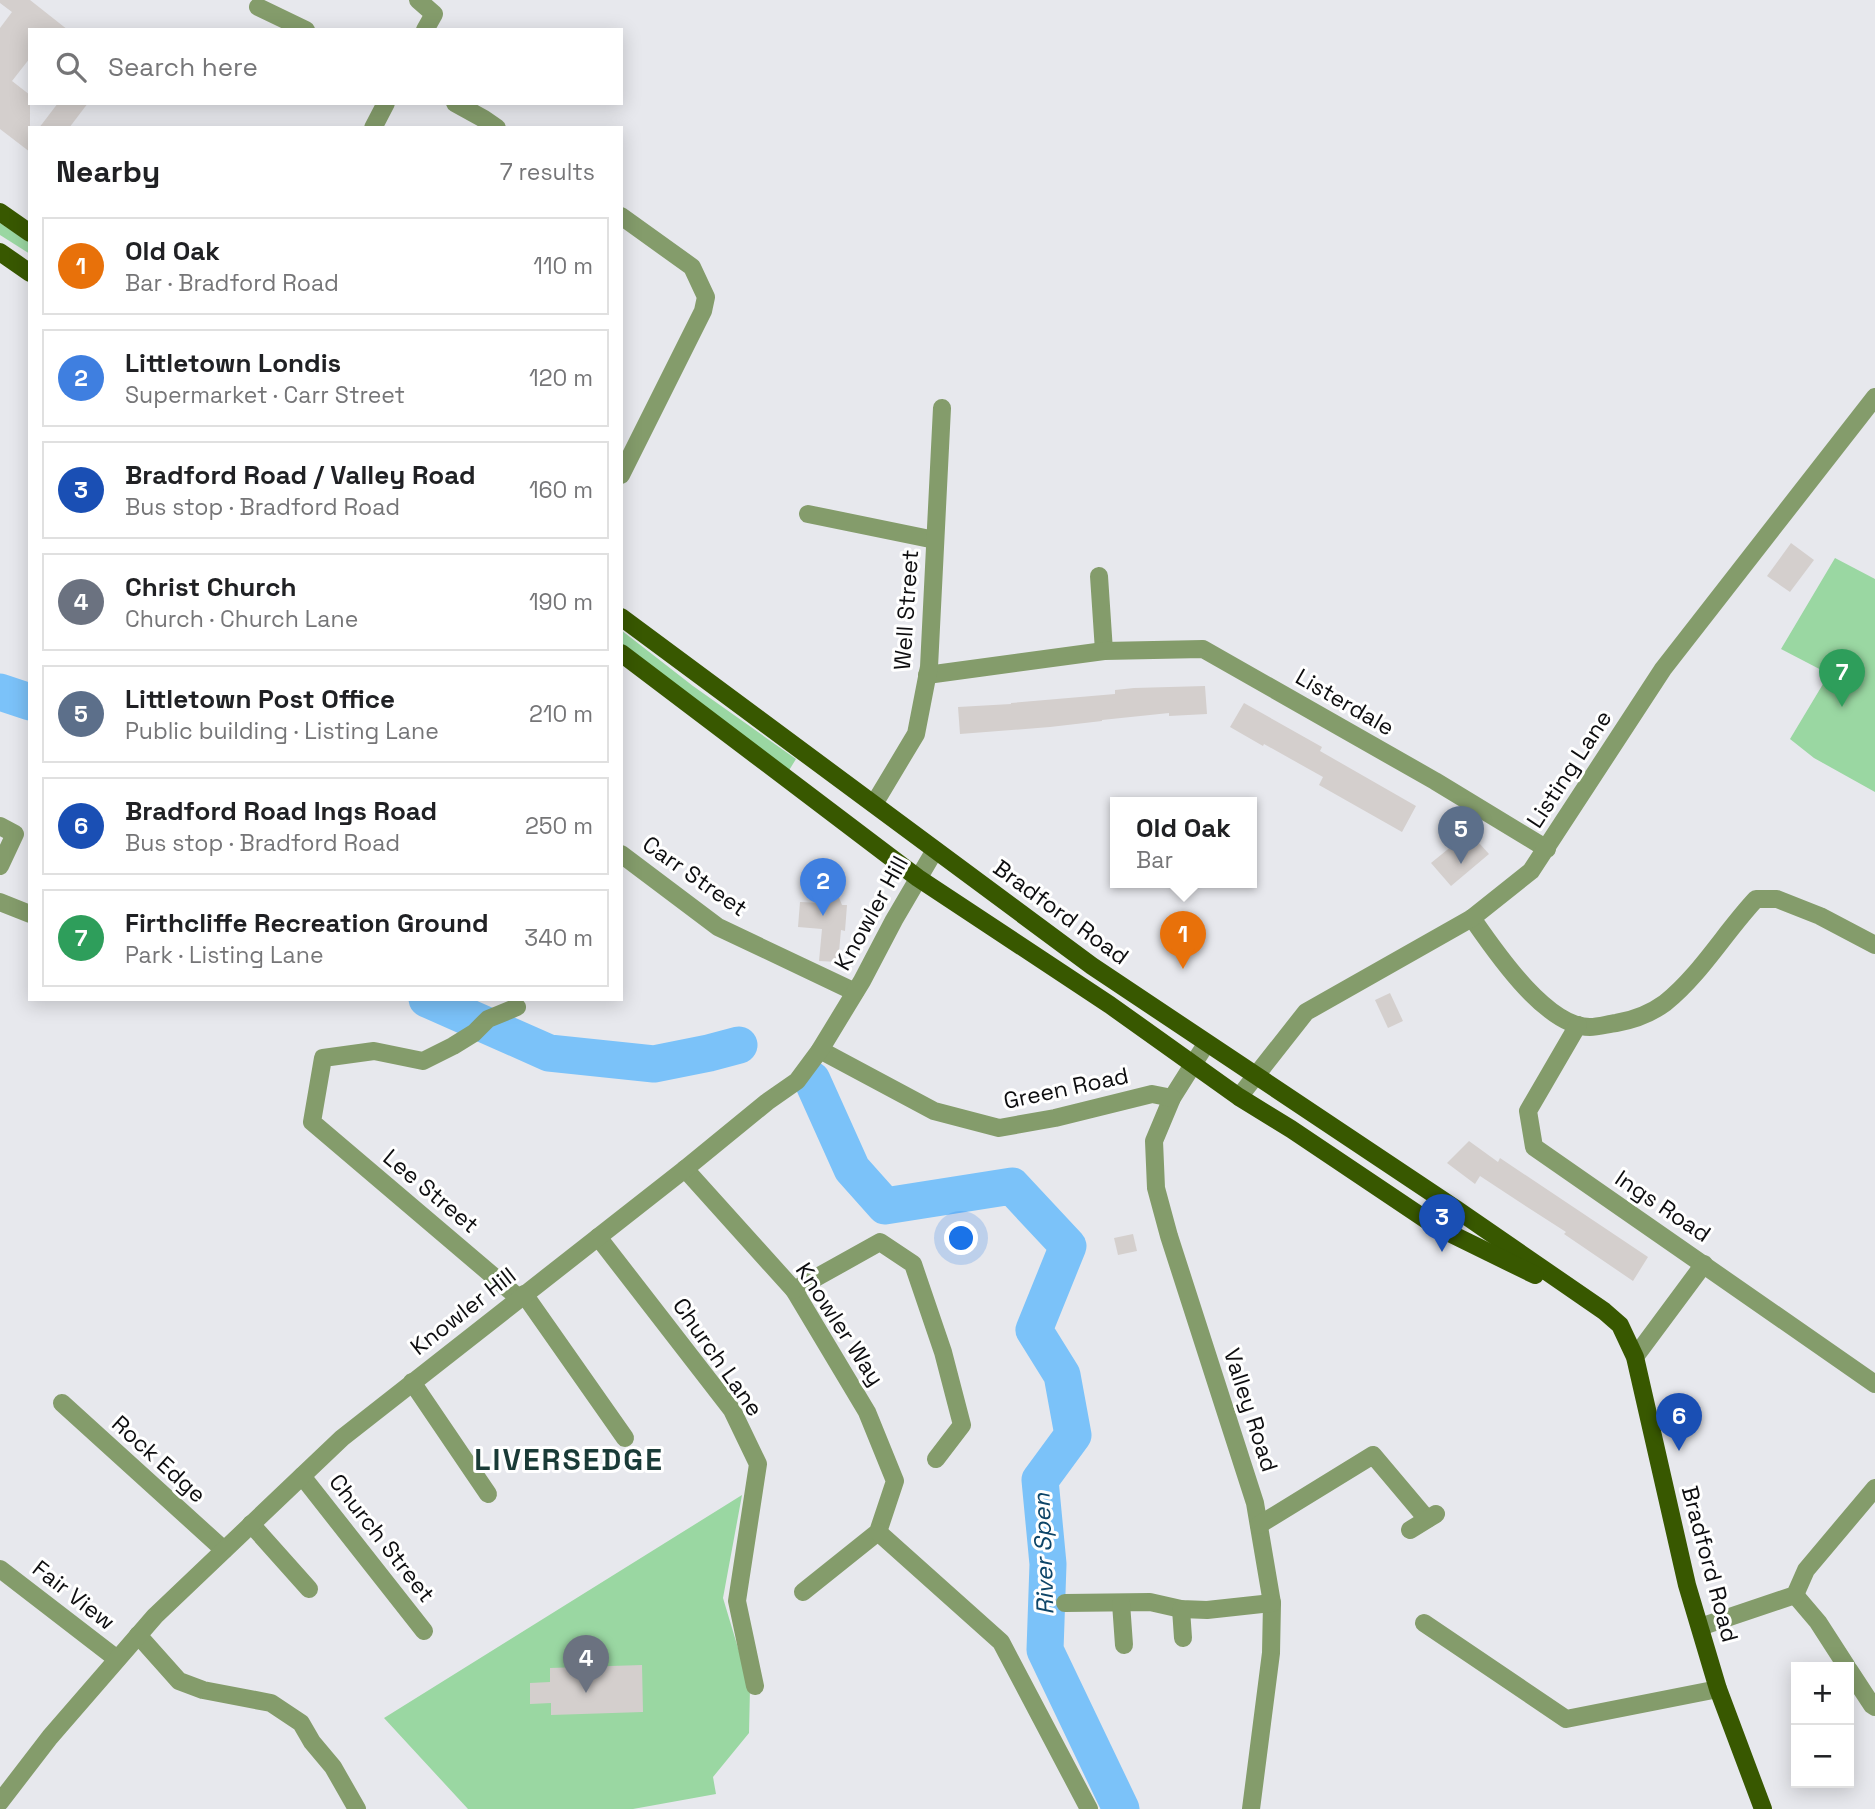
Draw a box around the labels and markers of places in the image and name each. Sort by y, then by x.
pin: 7 [1819,649,1865,707]
pin: 5 [1438,806,1484,864]
pin: 2 [800,858,846,916]
pin: 1 [1160,911,1206,969]
pin: 3 [1419,1194,1465,1252]
pin: 6 [1656,1393,1702,1451]
pin: 4 [563,1635,609,1693]

